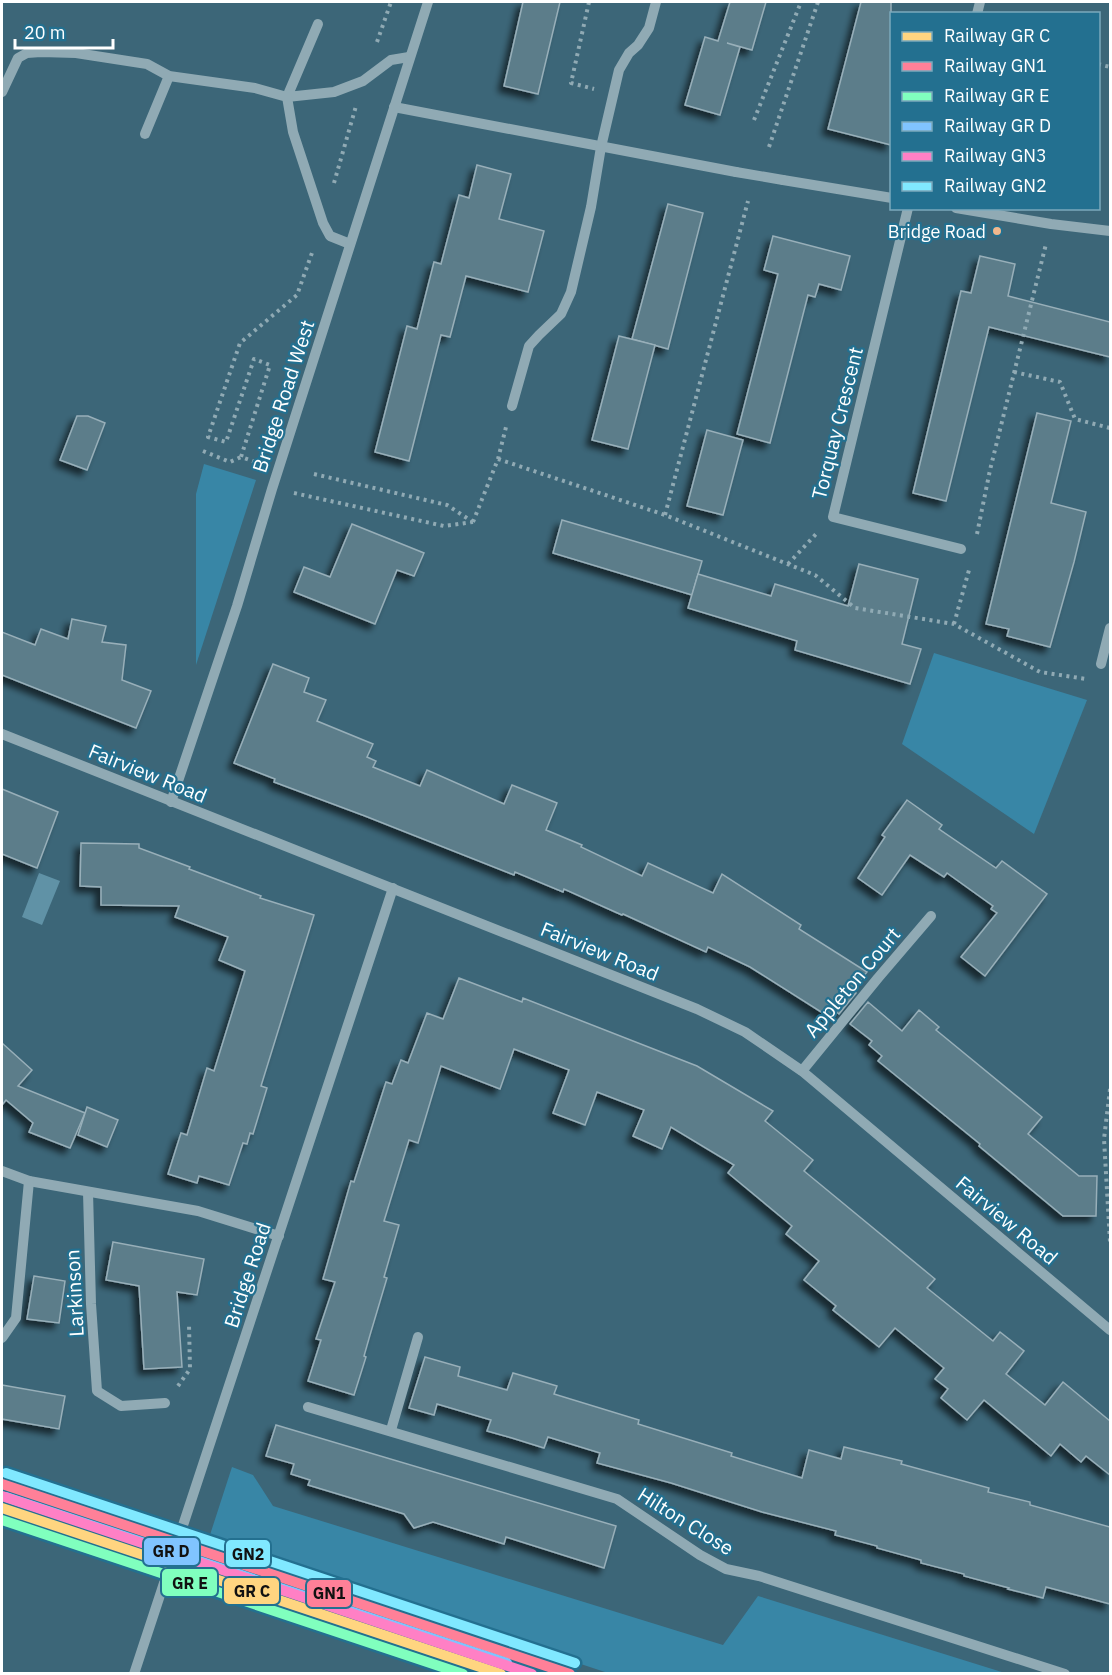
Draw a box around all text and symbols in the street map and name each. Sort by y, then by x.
scale bar [15,12,112,50]
legend [890,12,1100,210]
text: 20 m [24,21,66,44]
text: Railway GR C [944,24,1050,47]
text: Railway GN1 [944,54,1047,77]
text: Railway GR E [944,84,1049,107]
text: Railway GR D [944,114,1051,137]
text: Railway GN3 [944,144,1047,167]
text: Railway GN2 [944,174,1047,197]
place label: Bridge Road [888,220,986,243]
marker: Bridge Road [991,225,1003,237]
street label: Bridge Road West [246,316,320,476]
street label: Torquay Crescent [805,344,869,502]
street label: Fairview Road [85,737,211,809]
street label: Fairview Road [537,915,663,987]
street label: Appleton Court [798,921,906,1043]
street label: Fairview Road [950,1169,1064,1271]
street label: Bridge Road [217,1219,277,1331]
street label: Larkinson [58,1249,90,1337]
street label: Hilton Close [633,1481,739,1561]
line badge: GR D [143,1537,200,1566]
line badge: GN2 [225,1539,271,1568]
text: GR D [152,1541,190,1561]
text: GN2 [232,1544,264,1564]
line badge: GR E [161,1568,218,1597]
text: GR E [172,1573,208,1593]
line badge: GR C [223,1577,280,1605]
line badge: GN1 [306,1579,352,1608]
text: GR C [234,1581,270,1601]
text: GN1 [313,1583,346,1603]

